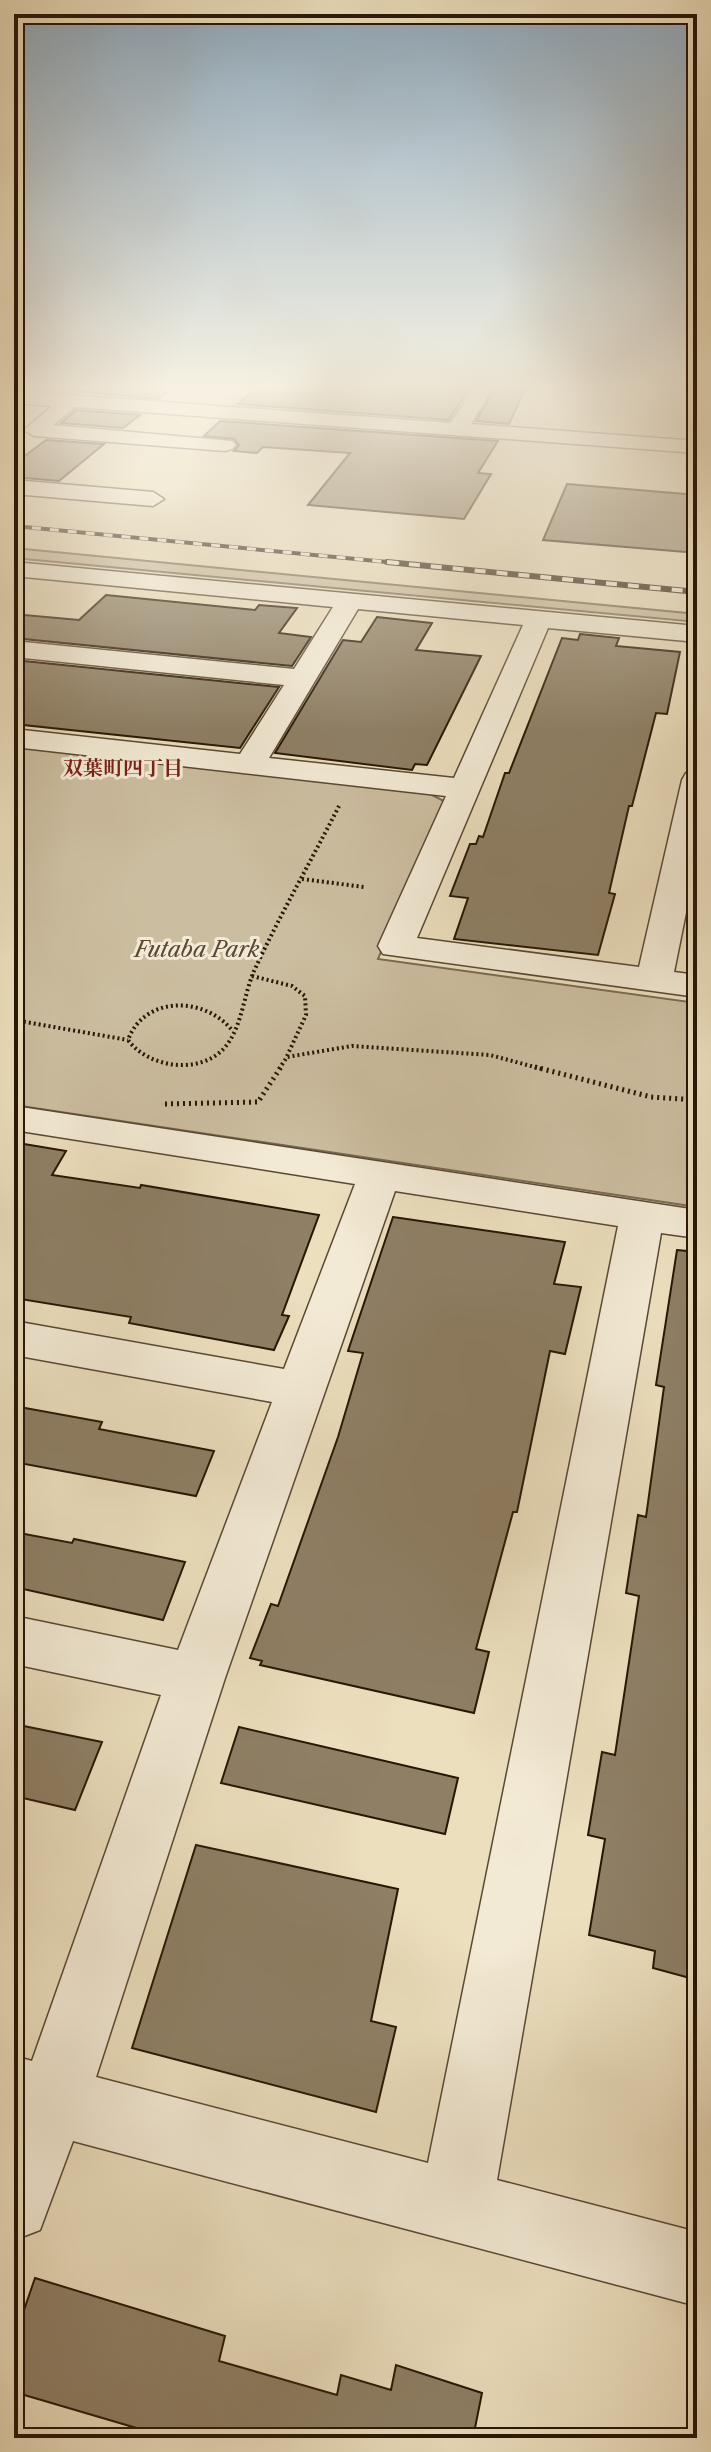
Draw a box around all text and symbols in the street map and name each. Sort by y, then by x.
district label: 双葉町四丁目 [63,756,183,780]
park label: Futaba Park [132,936,260,963]

